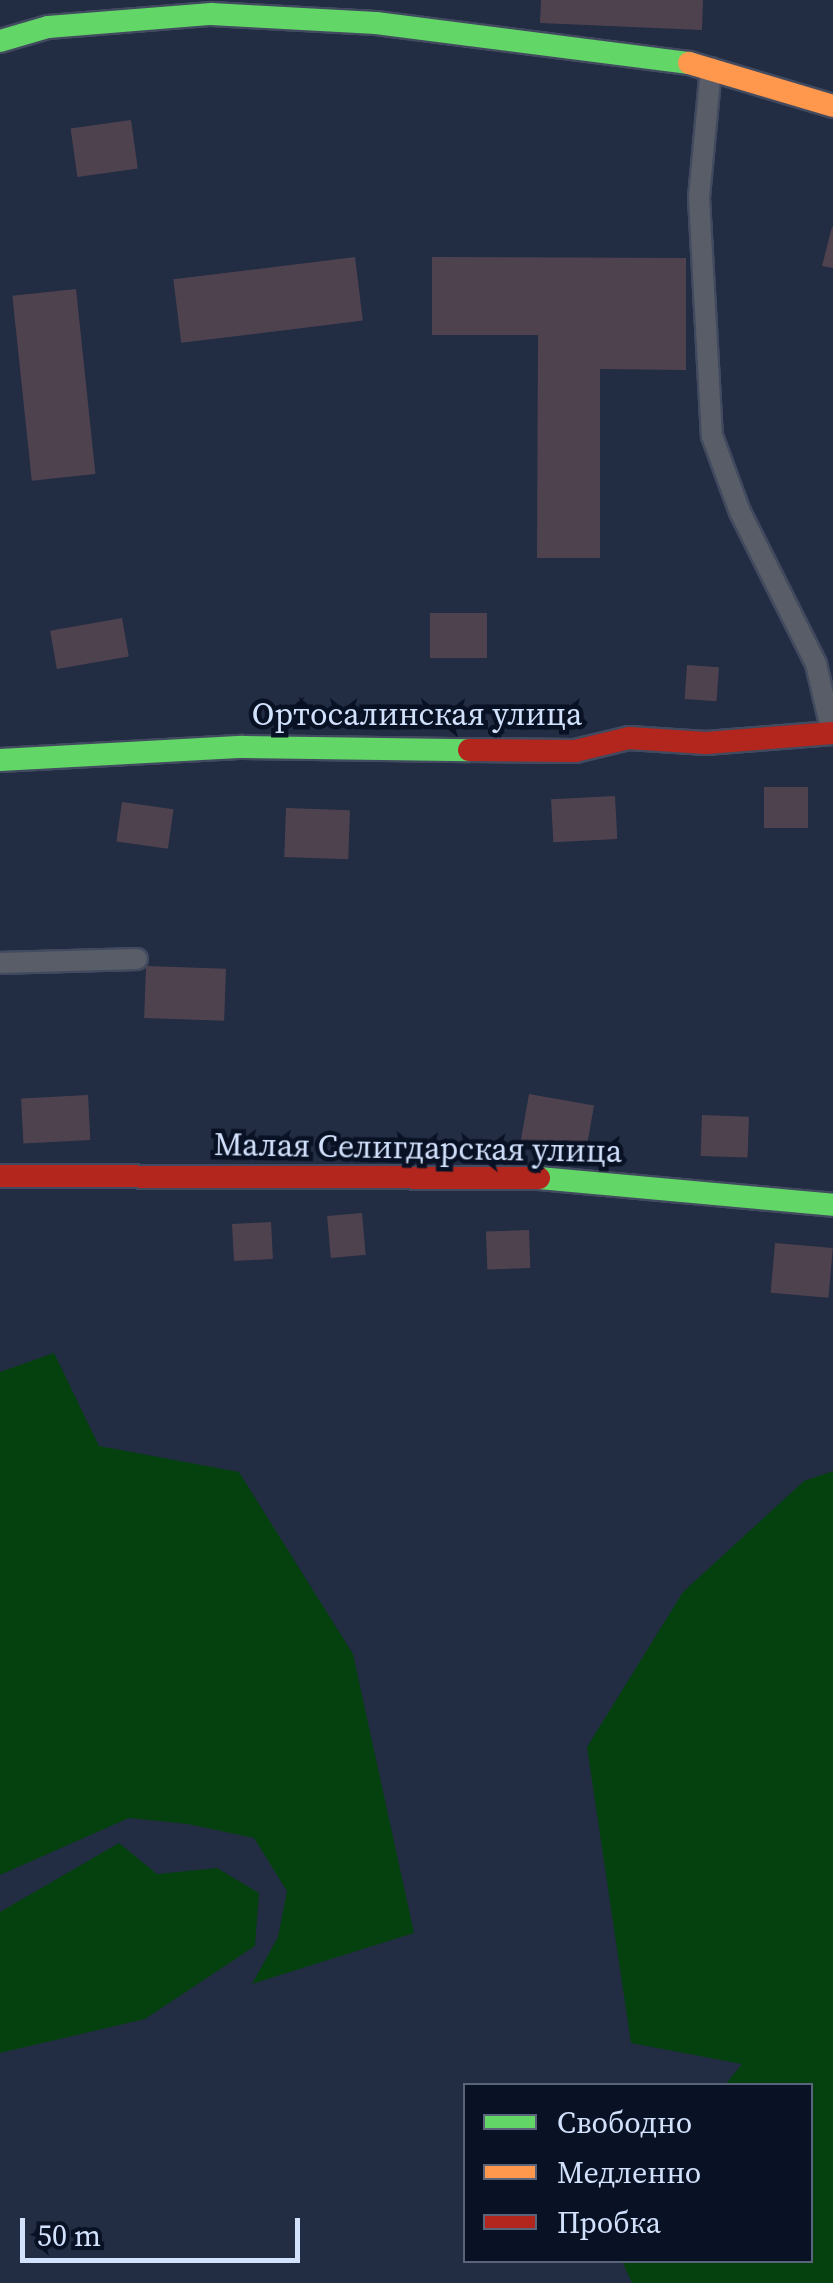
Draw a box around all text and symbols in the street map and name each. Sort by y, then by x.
street label: Ортосалинская улица [252,695,582,733]
street label: Малая Селигдарская улица [214,1125,622,1171]
legend [463,2083,813,2263]
text: Свободно [557,2102,692,2143]
text: Медленно [557,2152,701,2193]
scale bar [25,2198,305,2260]
text: Пробка [557,2202,661,2243]
text: 50 m [37,2215,101,2256]

